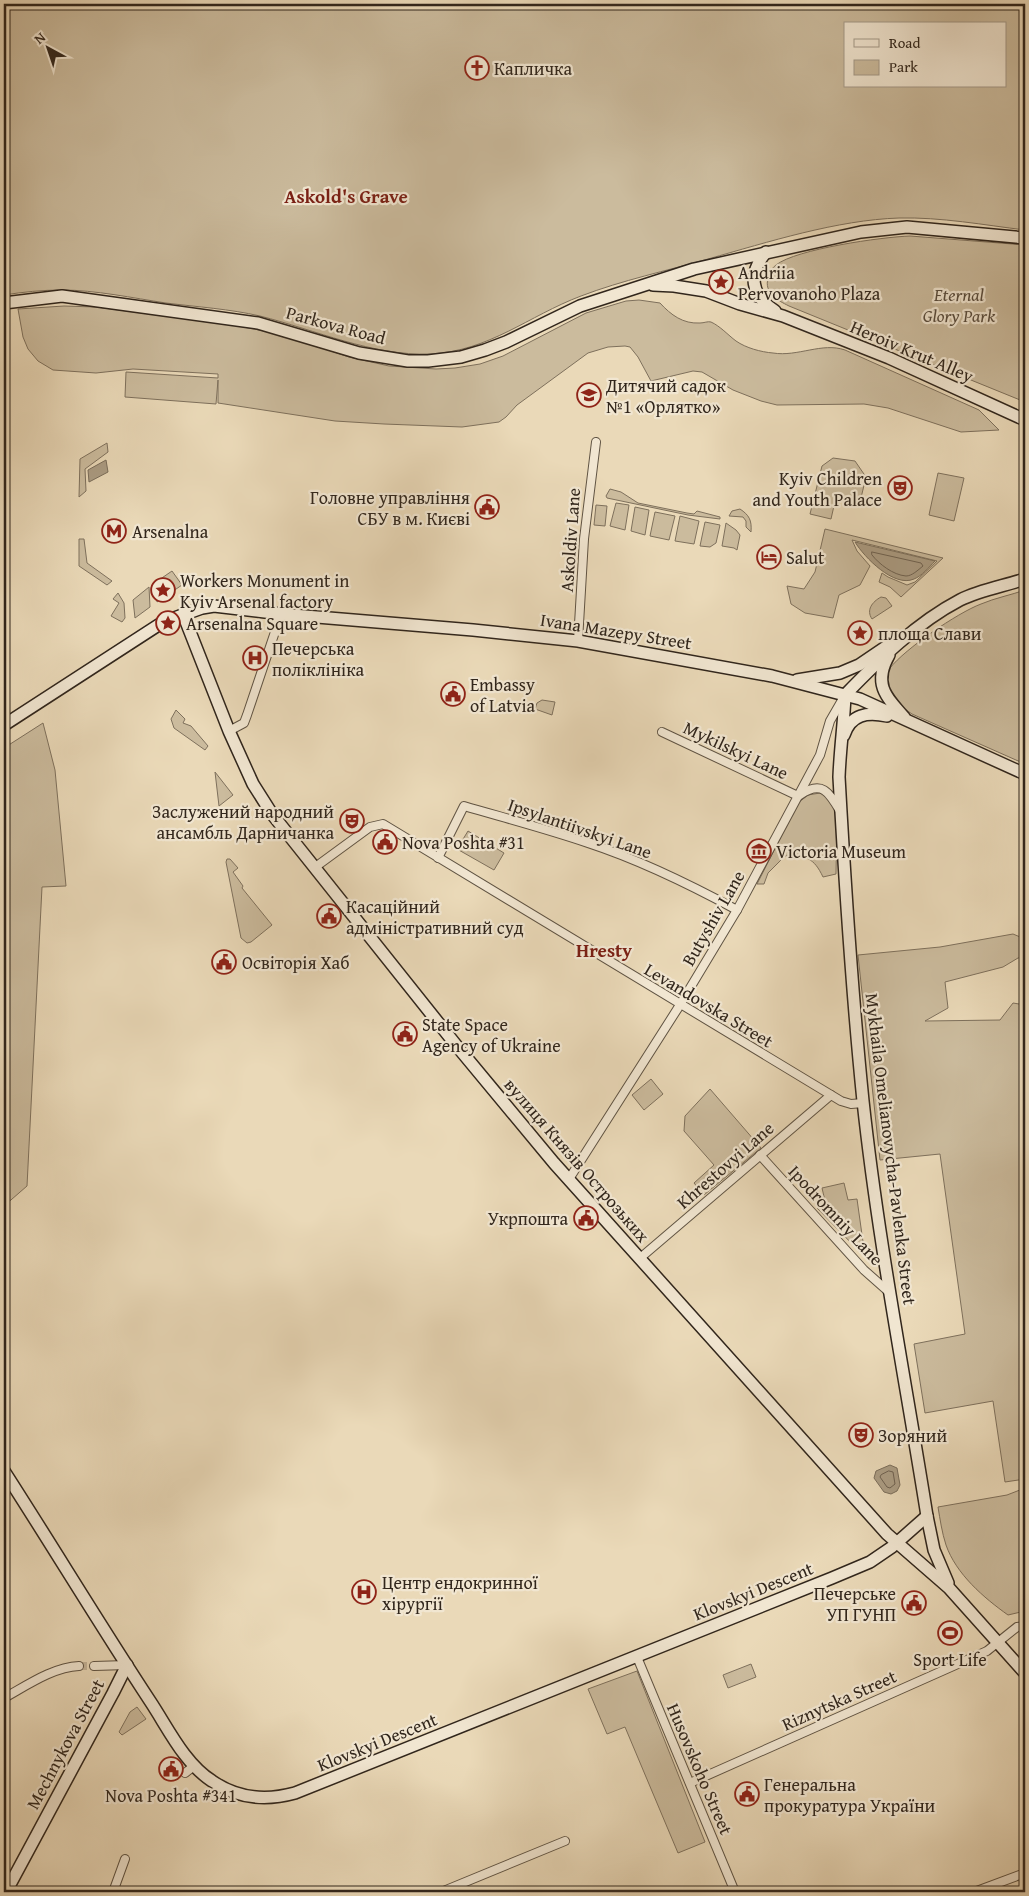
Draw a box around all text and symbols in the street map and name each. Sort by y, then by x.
north arrow [22,22,72,72]
legend [844,22,1006,88]
text: N [30,27,50,49]
text: Road [889,32,920,53]
church icon: Капличка [464,55,490,81]
place label: Капличка [494,55,572,82]
text: Park [889,56,918,77]
district label: Askold's Grave [284,182,408,210]
place label: Andriia Pervovanoho Plaza [738,259,881,307]
place icon: Andriia Pervovanoho Plaza [708,269,734,295]
park label: Eternal Glory Park [923,281,996,329]
street label: Parkova Road [283,299,389,351]
street label: Heroiv Krut Alley [846,313,978,389]
place label: Дитячий садок №1 «Орлятко» [605,372,727,420]
school or university icon: Дитячий садок №1 «Орлятко» [576,382,602,408]
place label: Kyiv Children and Youth Palace [753,465,882,513]
theatre icon: Kyiv Children and Youth Palace [887,475,913,501]
place label: Головне управління СБУ в м. Києві [310,484,470,532]
street label: Askoldiv Lane [553,487,587,593]
public building icon: Головне управління СБУ в м. Києві [474,494,500,520]
metro station icon: Arsenalna [101,518,127,544]
place label: Arsenalna [132,518,209,545]
hotel icon: Salut [756,544,782,570]
place label: Salut [786,544,825,571]
place label: Workers Monument in Kyiv Arsenal factory [180,567,349,615]
place icon: Workers Monument in Kyiv Arsenal factory [150,577,176,603]
street label: Ivana Mazepy Street [538,606,694,656]
place icon: Arsenalna Square [155,610,181,636]
place label: Arsenalna Square [186,610,318,637]
place icon: площа Слави [847,620,873,646]
place label: площа Слави [878,620,982,647]
place label: Печерська поліклініка [272,635,365,683]
hospital icon: Печерська поліклініка [242,645,268,671]
place label: Embassy of Latvia [470,671,536,719]
public building icon: Embassy of Latvia [440,681,466,707]
street label: Mykilskyi Lane [679,714,793,786]
street label: Ipsylantiivskyi Lane [504,791,656,865]
place label: Заслужений народний ансамбль Дарничанка [152,798,334,846]
theatre icon: Заслужений народний ансамбль Дарничанка [339,808,365,834]
public building icon: Nova Poshta #31 [372,829,398,855]
place label: Nova Poshta #31 [402,829,525,856]
museum icon: Victoria Museum [746,838,772,864]
place label: Victoria Museum [776,838,906,865]
street label: Butyshiv Lane [675,865,751,971]
place label: Касаційний адміністративний суд [346,893,524,941]
public building icon: Касаційний адміністративний суд [316,903,342,929]
district label: Hresty [576,936,632,964]
public building icon: Освіторія Хаб [211,949,237,975]
place label: Освіторія Хаб [242,949,349,976]
street label: Levandovska Street [639,956,779,1055]
street label: Mykhaila Omelianovycha-Pavlenka Street [858,992,924,1307]
place label: State Space Agency of Ukraine [422,1011,561,1059]
public building icon: State Space Agency of Ukraine [392,1021,418,1047]
street label: вулиця Князів Острозьких [498,1072,657,1249]
street label: Khrestovyi Lane [670,1115,780,1215]
street label: Ipodromniy Lane [782,1159,890,1271]
place label: Укрпошта [488,1205,568,1232]
public building icon: Укрпошта [573,1205,599,1231]
theatre icon: Зоряний [848,1422,874,1448]
place label: Зоряний [878,1422,947,1449]
street label: Klovskyi Descent [689,1554,818,1627]
place label: Центр ендокринної хірургії [382,1569,539,1617]
hospital icon: Центр ендокринної хірургії [351,1579,377,1605]
place label: Печерське УП ГУНП [814,1580,896,1628]
public building icon: Печерське УП ГУНП [901,1590,927,1616]
sports icon: Sport Life [937,1620,963,1646]
place label: Sport Life [913,1646,987,1673]
street label: Riznytska Street [777,1662,901,1737]
street label: Mechnykova Street [19,1673,111,1814]
street label: Husovskoho Street [660,1699,740,1840]
street label: Klovskyi Descent [313,1705,442,1778]
public building icon: Nova Poshta #341 [158,1756,184,1782]
place label: Генеральна прокуратура України [764,1771,936,1819]
public building icon: Генеральна прокуратура України [734,1781,760,1807]
place label: Nova Poshta #341 [105,1782,237,1809]

